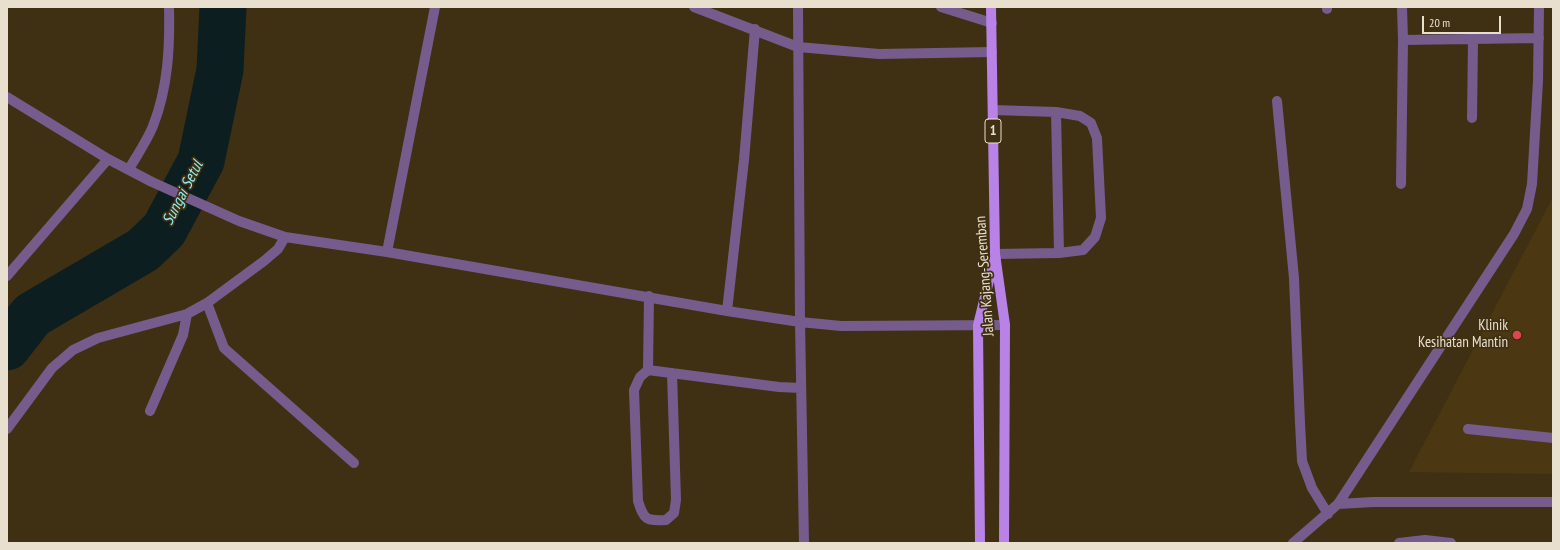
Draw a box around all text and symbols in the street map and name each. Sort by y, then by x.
scale bar [1424,8,1503,34]
text: 20 m [1429,15,1450,30]
road number: 1 [985,119,1001,143]
water label: Sungai Setul [159,158,207,228]
street label: Jalan Kajang-Seremban [972,215,998,337]
place label: Klinik Kesihatan Mantin [1418,317,1508,352]
marker: Klinik Kesihatan Mantin [1511,329,1523,341]

